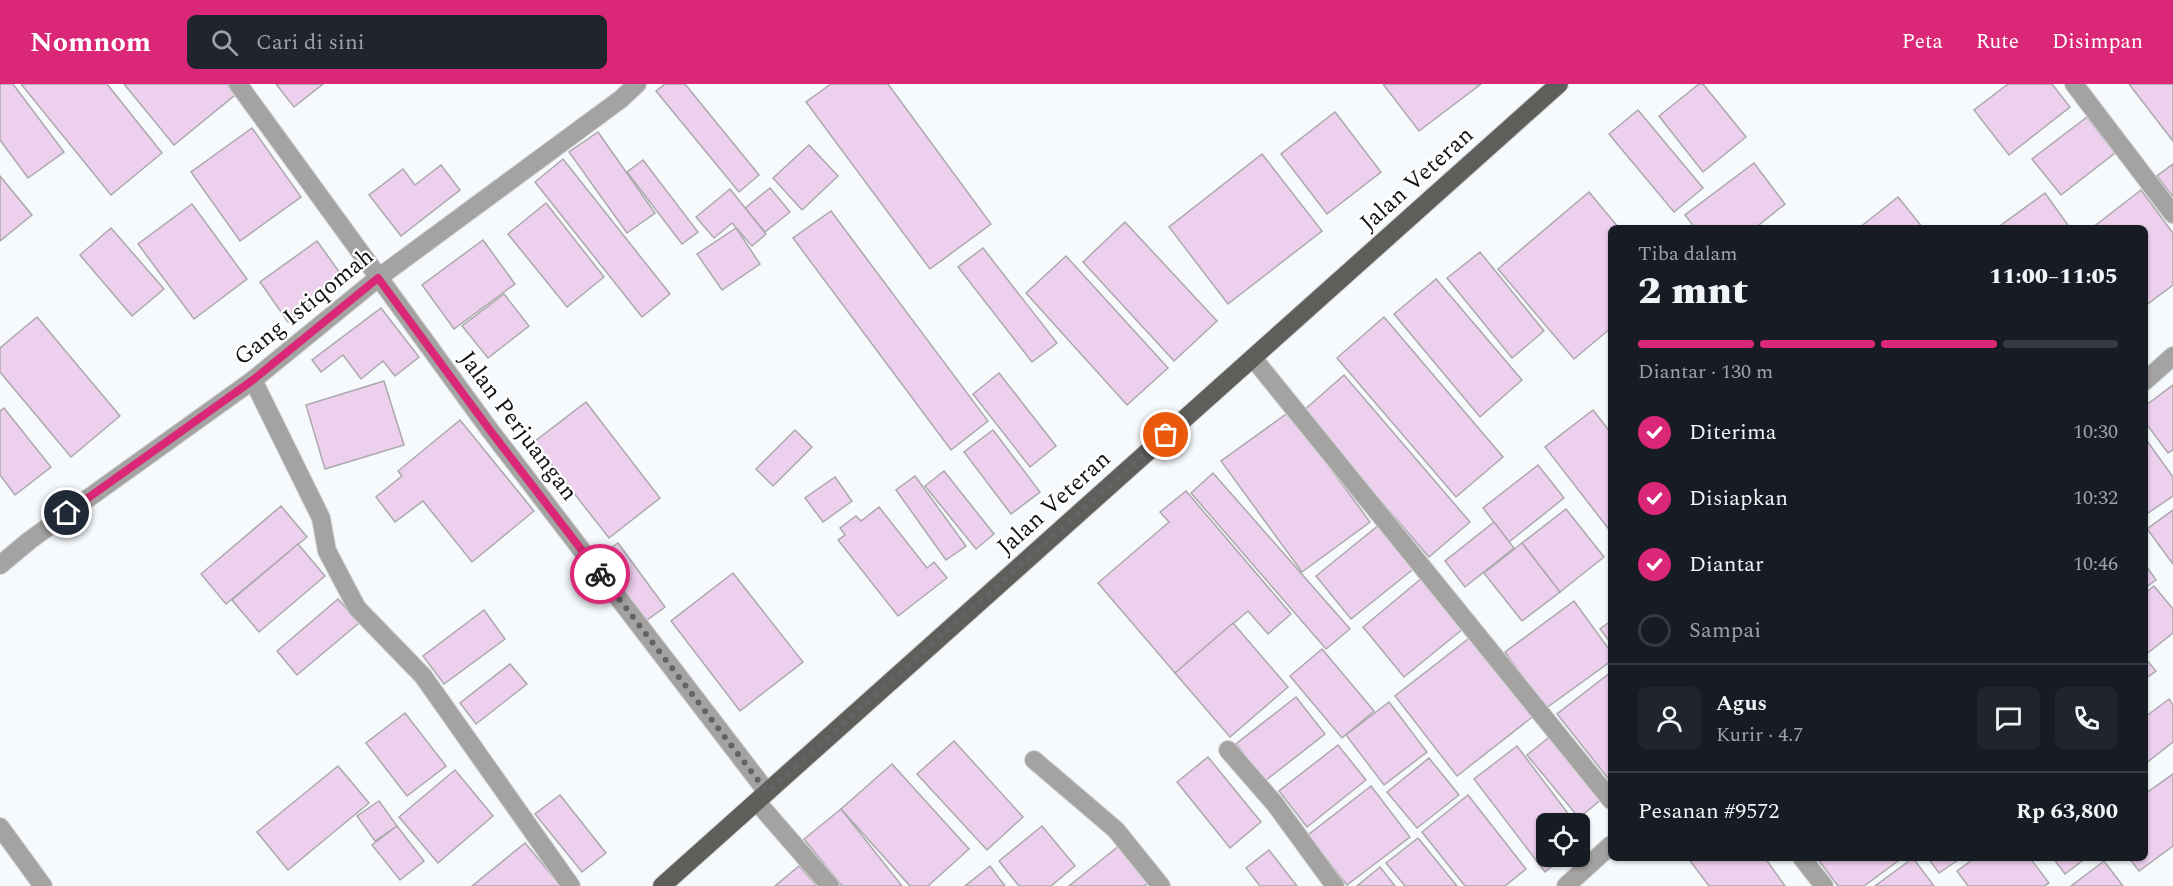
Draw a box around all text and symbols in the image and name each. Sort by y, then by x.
search box [187,15,607,69]
text: Nomnom [30,21,151,64]
icon: search [208,26,241,59]
text: Cari di sini [256,26,365,59]
text: Peta [1902,26,1943,58]
text: Rute [1976,26,2019,58]
text: Disimpan [2052,26,2143,58]
street label: Jalan Veteran [1352,118,1482,240]
street label: Gang Istiqomah [226,239,382,375]
text: Tiba dalam [1638,239,1738,269]
text: 11:00–11:05 [1989,260,2118,293]
text: 2 mnt [1638,262,1748,321]
street label: Jalan Perjuangan [449,343,587,509]
text: Diantar · 130 m [1638,357,1773,387]
pin [1140,409,1191,460]
icon: check [1638,416,1671,449]
text: Diterima [1689,416,1777,449]
text: 10:30 [2073,417,2118,447]
icon: bag [1149,418,1182,451]
street label: Jalan Veteran [989,442,1119,564]
icon: check [1638,482,1671,515]
text: Disiapkan [1689,482,1788,515]
text: 10:32 [2073,483,2118,513]
pin [41,487,92,538]
icon: home [50,496,83,529]
courier [570,544,630,604]
icon: check [1638,548,1671,581]
text: Diantar [1689,548,1764,581]
text: 10:46 [2073,549,2118,579]
icon: bike [584,558,617,591]
text: Sampai [1689,614,1761,647]
button: person [1638,687,1701,750]
text: Agus [1716,687,1767,720]
button: chat [1977,687,2040,750]
button: phone [2055,687,2118,750]
text: Kurir · 4.7 [1716,720,1803,750]
text: Pesanan #9572 [1638,795,1779,828]
text: Rp 63,800 [2016,795,2118,828]
map controls [1536,813,1590,867]
button: locate [1536,813,1590,867]

